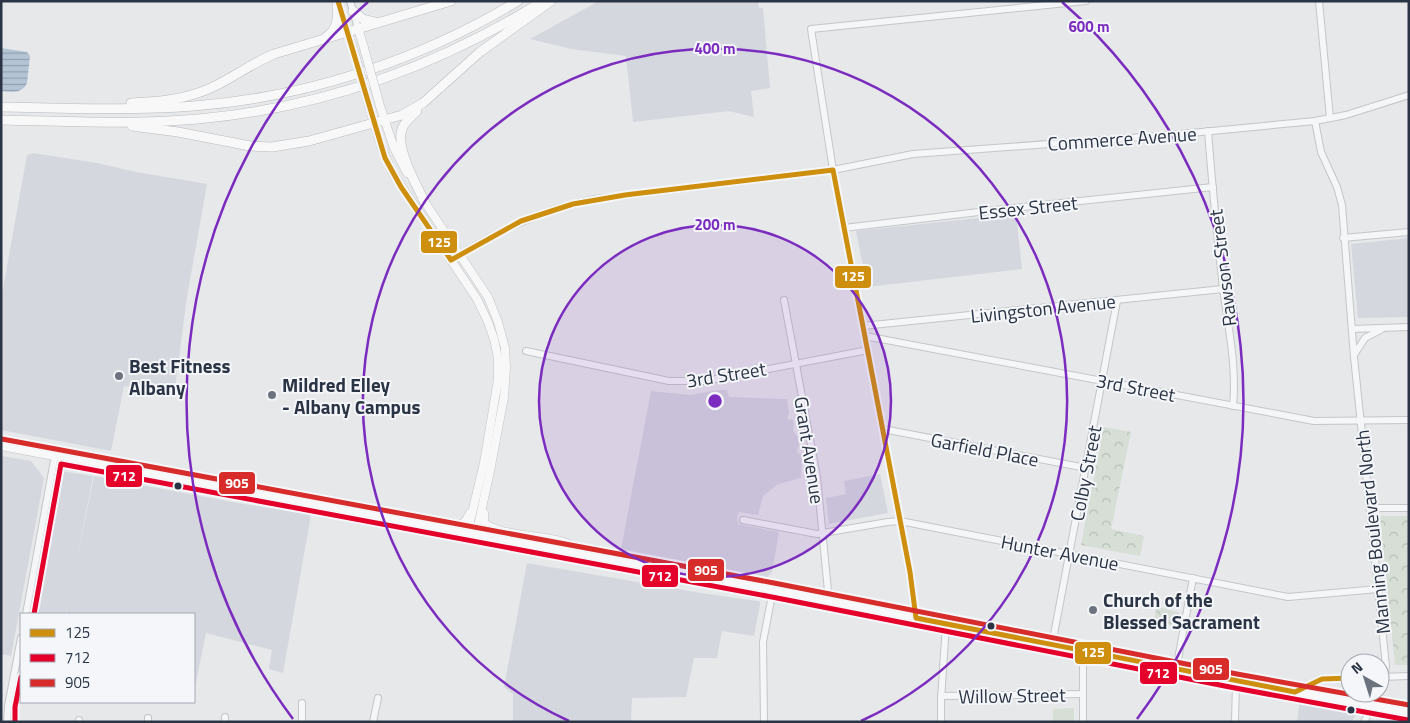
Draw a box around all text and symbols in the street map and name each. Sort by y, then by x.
text: 600 m [1068,15,1110,38]
text: 400 m [694,37,736,60]
street label: Commerce Avenue [1047,118,1197,158]
street label: Essex Street [977,187,1079,227]
street label: Rawson Street [1200,207,1244,328]
text: 200 m [694,213,736,236]
line badge: 125 [420,230,458,254]
text: 125 [427,231,451,252]
line badge: 125 [834,265,872,289]
text: 125 [841,265,865,286]
street label: Livingston Avenue [969,286,1117,330]
place label: Best Fitness Albany [129,351,230,402]
street label: 3rd Street [684,353,768,395]
street label: 3rd Street [1094,365,1178,409]
marker: Best Fitness Albany [113,370,125,382]
place label: Mildred Elley - Albany Campus [282,370,420,421]
marker: Mildred Elley - Albany Campus [266,389,278,401]
centre of rings [706,392,724,410]
street label: Grant Avenue [787,394,833,506]
street label: Colby Street [1062,422,1109,523]
street label: Garfield Place [929,424,1041,474]
street label: Manning Boulevard North [1347,428,1397,636]
line badge: 712 [105,464,143,488]
text: 712 [112,465,136,486]
line badge: 905 [218,471,256,495]
text: 905 [225,472,249,493]
unlabelled marker [173,481,183,491]
street label: Hunter Avenue [999,526,1121,578]
line badge: 905 [687,558,725,582]
text: 905 [694,559,718,580]
line badge: 712 [641,564,679,588]
text: 712 [648,565,672,586]
place label: Church of the Blessed Sacrament [1103,585,1260,636]
marker: Church of the Blessed Sacrament [1087,604,1099,616]
legend [20,613,195,703]
text: 125 [65,621,90,644]
unlabelled marker [986,621,996,631]
line badge: 125 [1074,641,1112,665]
text: 125 [1081,641,1105,662]
text: 712 [65,646,90,669]
north arrow [1340,653,1390,703]
text: N [1346,656,1367,679]
line badge: 905 [1192,657,1230,681]
text: 905 [1199,658,1223,679]
line badge: 712 [1139,661,1178,685]
text: 712 [1146,662,1170,683]
text: 905 [65,671,90,694]
street label: Willow Street [958,680,1066,710]
unlabelled marker [1346,705,1356,715]

